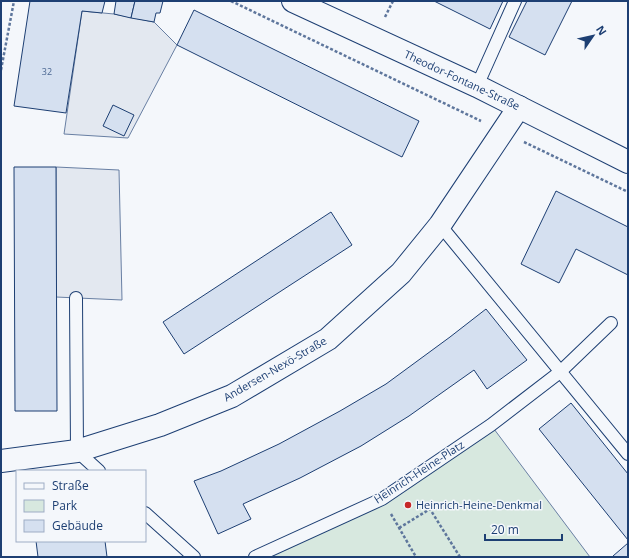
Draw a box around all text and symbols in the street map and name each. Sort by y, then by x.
north arrow [573,16,613,56]
text: N [593,22,610,38]
street label: Theodor-Fontane-Straße [402,46,523,113]
house number: 32 [42,65,52,78]
street label: Andersen-Nexö-Straße [220,333,329,404]
street label: Heinrich-Heine-Platz [371,437,467,506]
legend [16,470,146,542]
text: Straße [52,477,89,494]
text: Park [52,497,78,514]
place label: Heinrich-Heine-Denkmal [416,497,542,512]
marker: Heinrich-Heine-Denkmal [403,500,413,510]
scale bar [485,516,562,542]
text: Gebäude [52,517,103,534]
text: 20 m [491,521,519,538]

